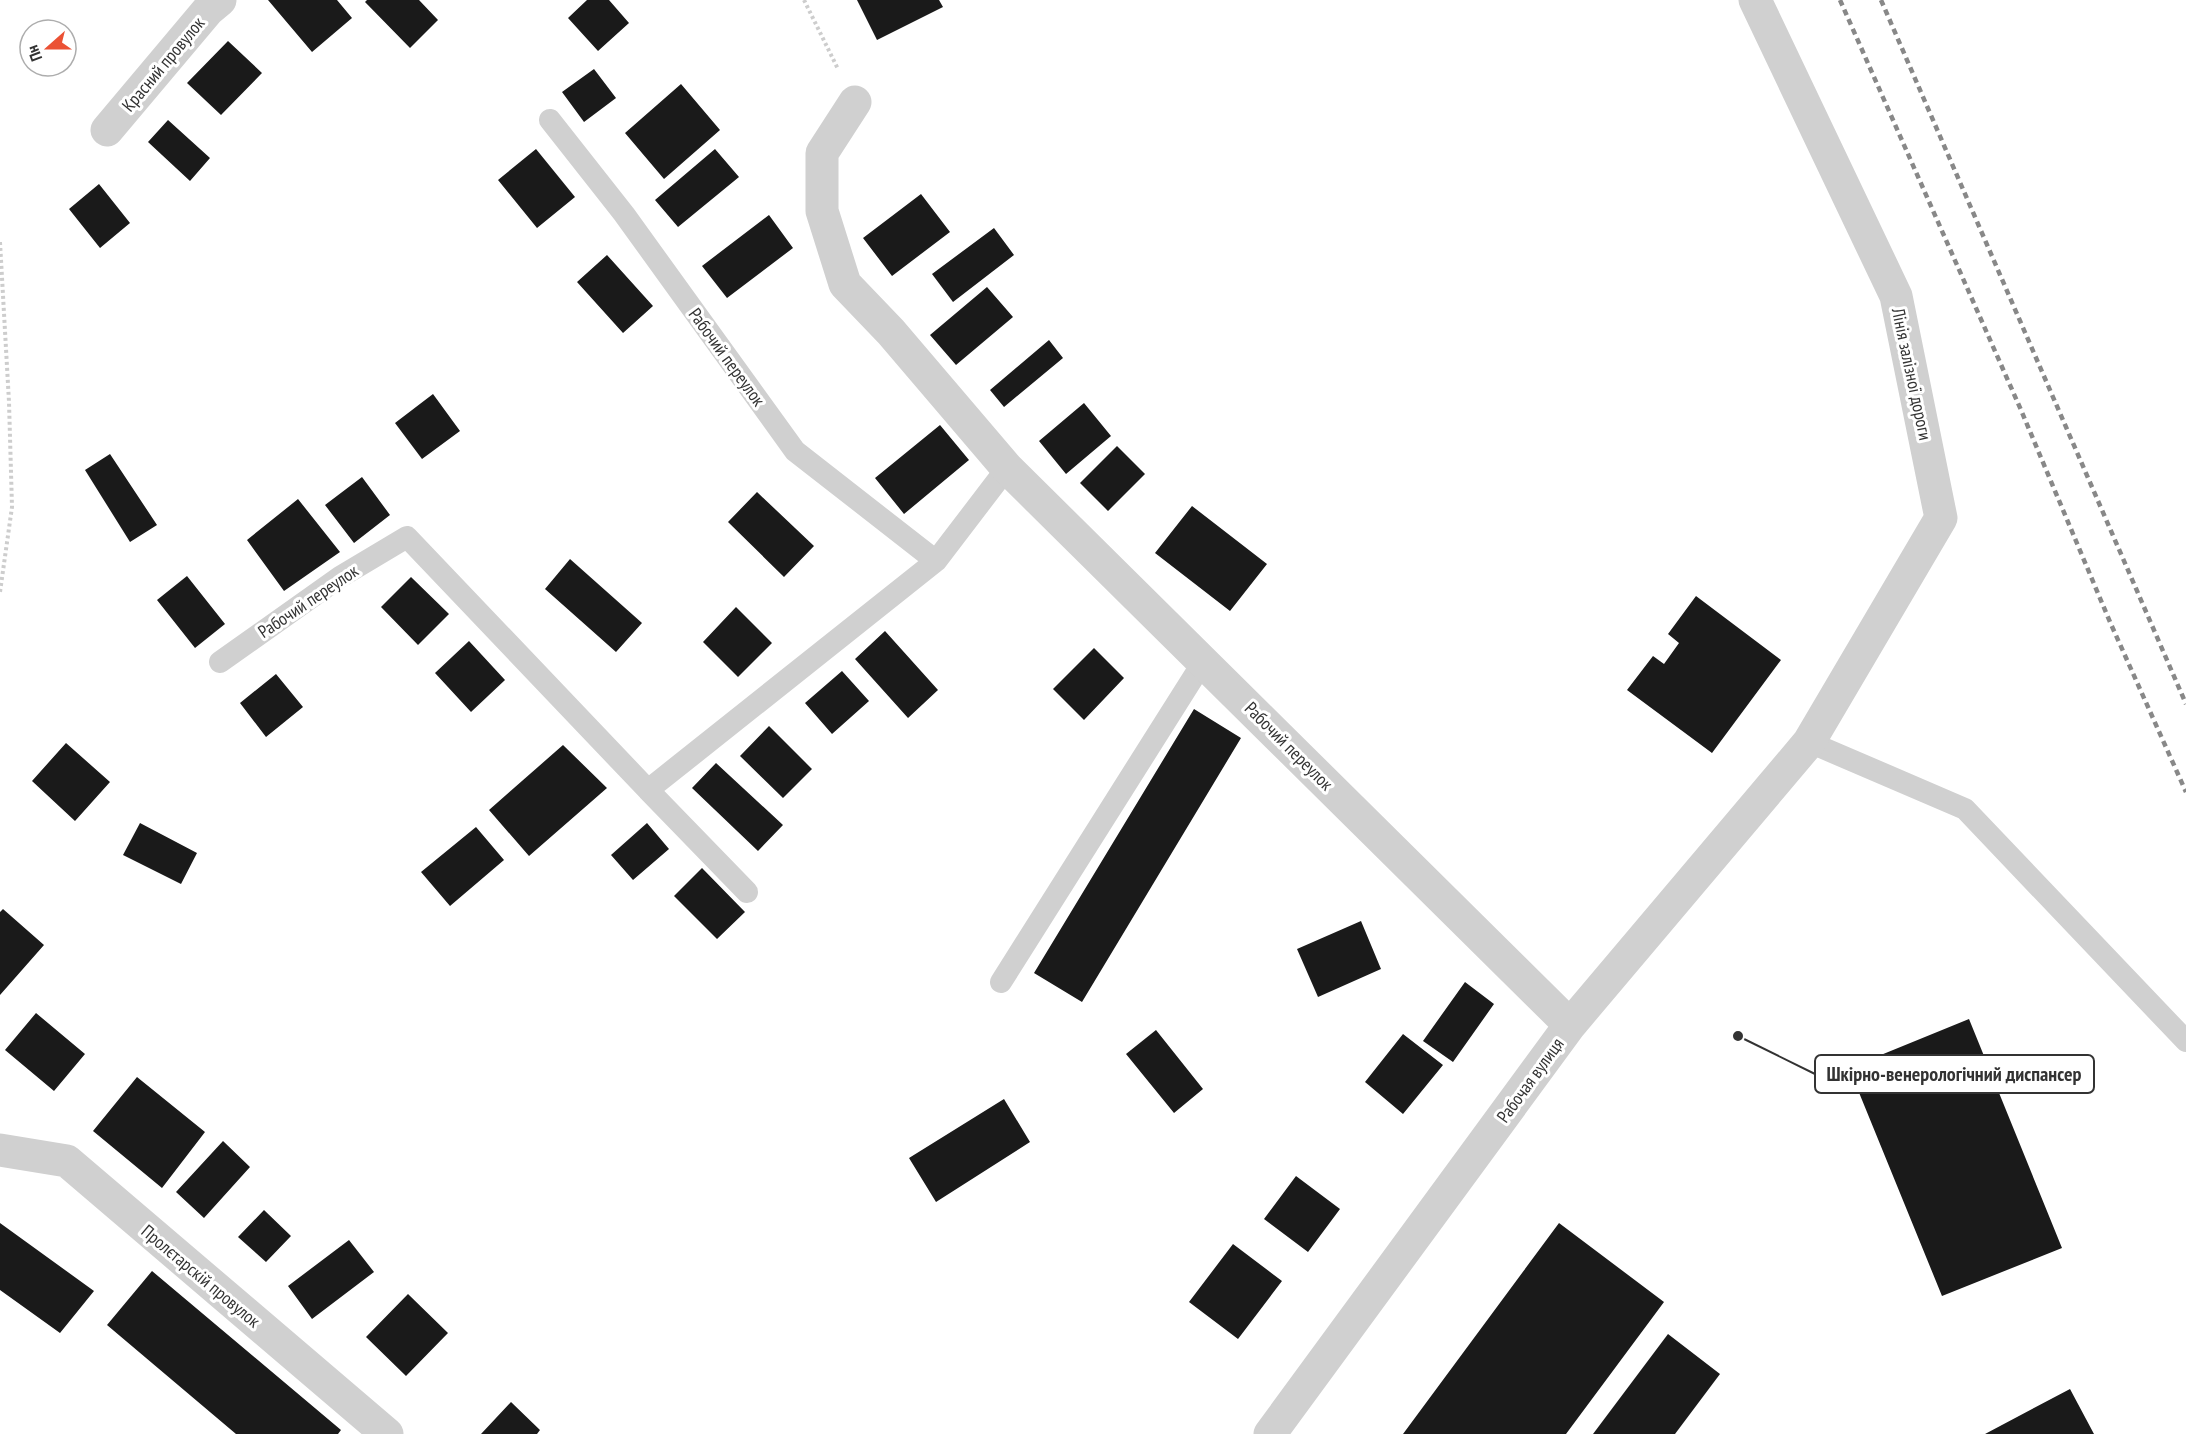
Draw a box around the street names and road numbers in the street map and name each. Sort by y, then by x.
street label: Красний провулок [117,12,209,116]
street label: Рабочий переулок [684,303,770,411]
street label: Лінія залізної дороги [1887,305,1937,442]
street label: Рабочий переулок [253,559,363,643]
street label: Рабочий переулок [1240,697,1338,795]
street label: Рабочая вулиця [1491,1033,1569,1127]
street label: Пролєтарскій провулок [137,1220,265,1332]

